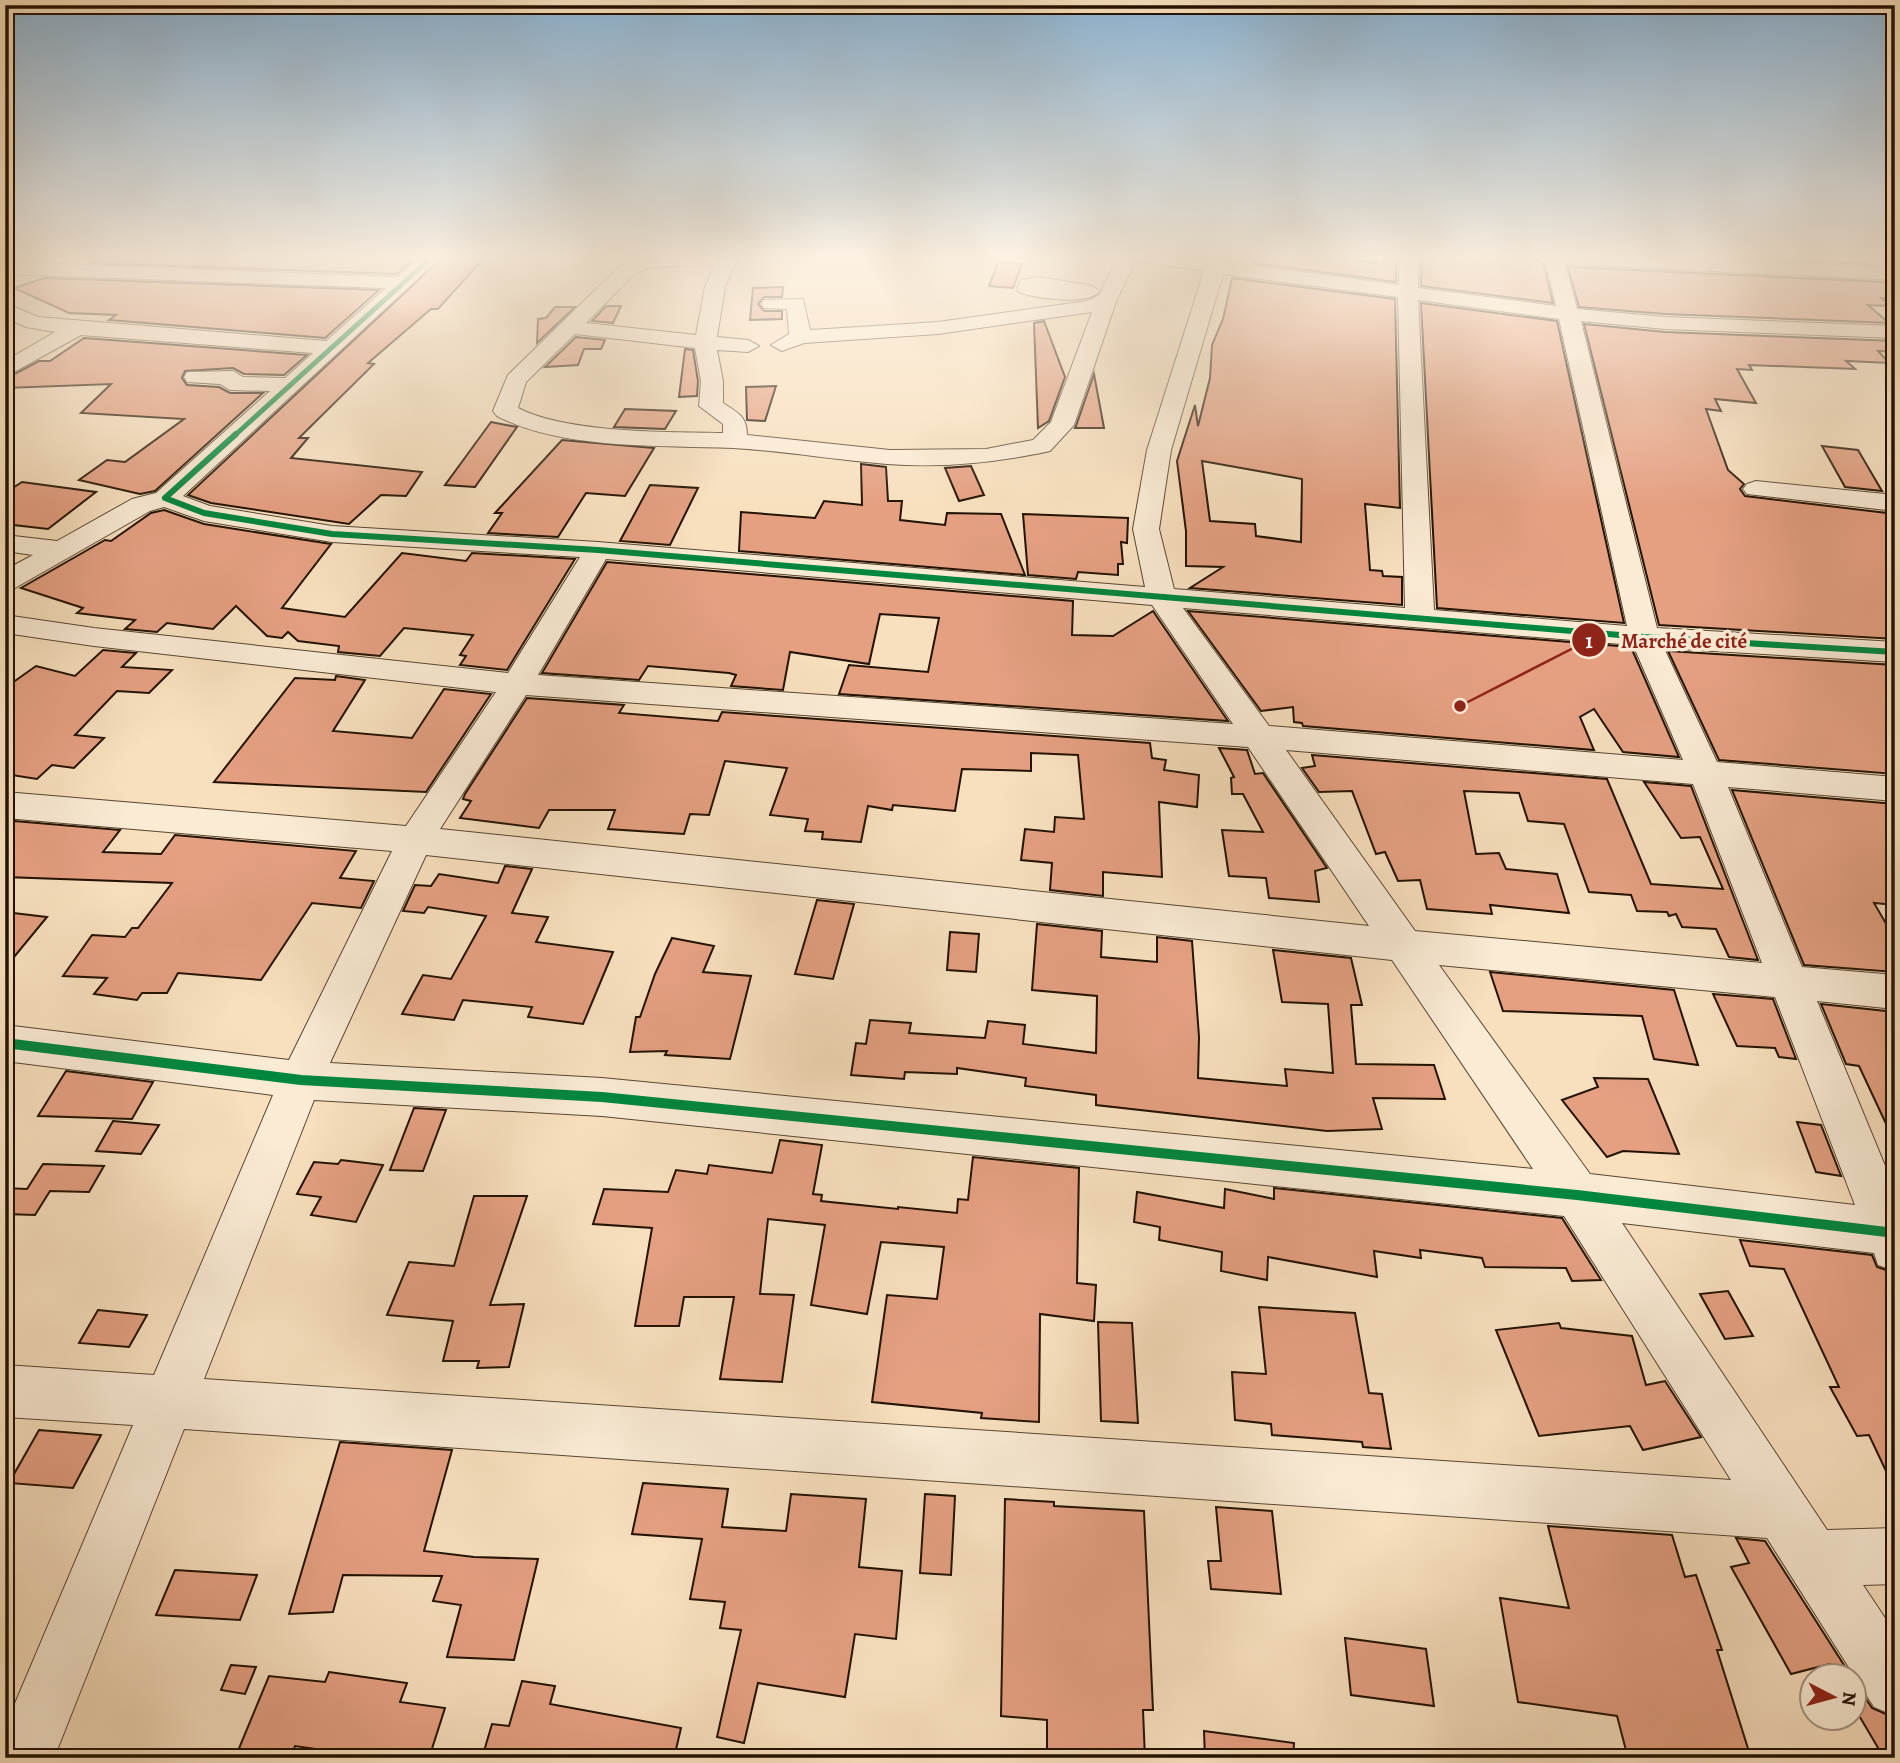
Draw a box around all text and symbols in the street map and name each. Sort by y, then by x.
callout: Marché de cité [1572,619,1761,661]
text: 1 [1585,627,1593,655]
text: Marché de cité [1621,627,1747,655]
north arrow [1798,1662,1868,1732]
text: N [1835,1690,1863,1707]

